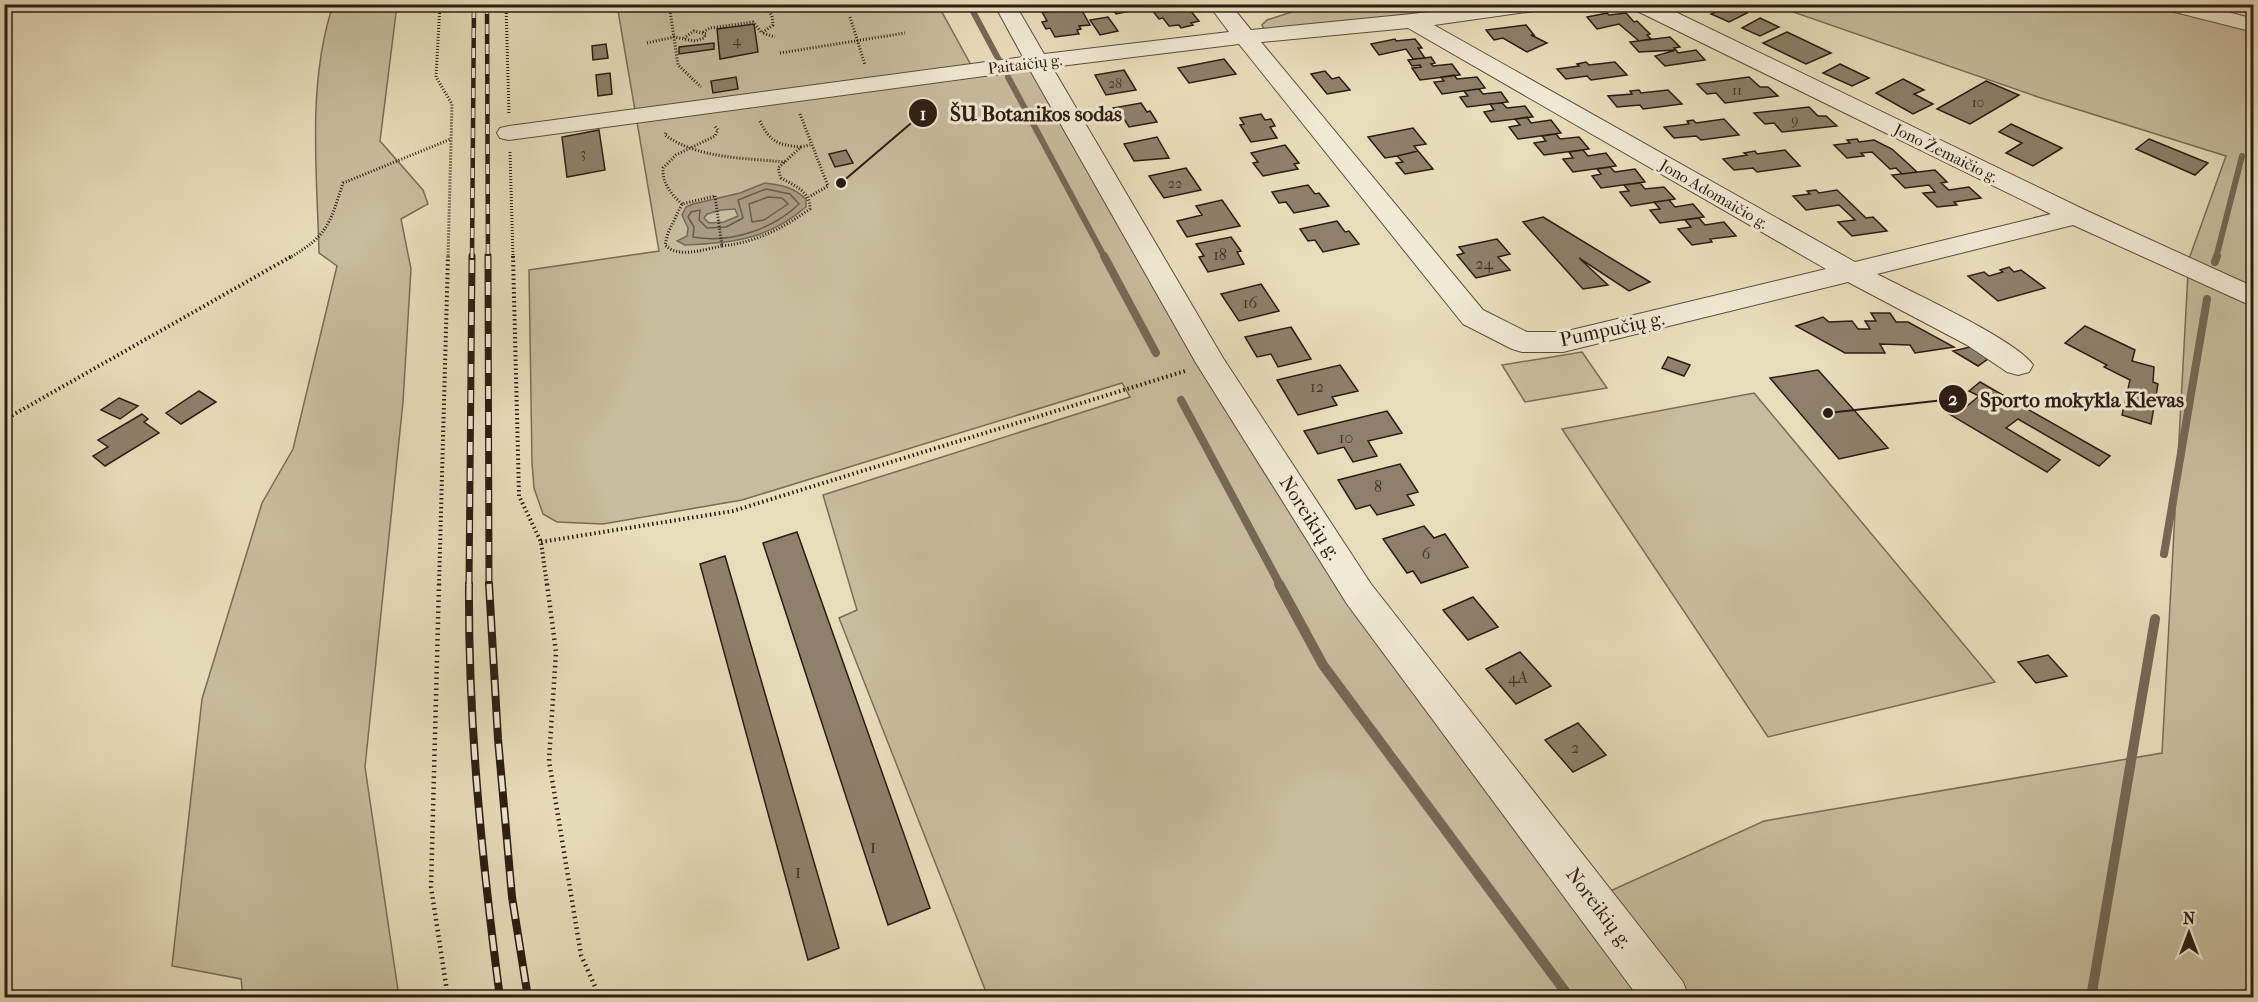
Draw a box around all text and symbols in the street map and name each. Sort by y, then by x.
house number: 4 [733,32,742,49]
street label: Paitaičių g. [987,50,1063,78]
house number: 28 [1108,75,1122,92]
house number: 11 [1732,82,1742,99]
callout: ŠU Botanikos sodas [908,94,1134,133]
house number: 10 [1972,94,1984,111]
text: ŠU Botanikos sodas [950,101,1122,126]
text: 1 [920,104,926,125]
house number: 9 [1791,112,1799,129]
street label: Jono Žemaičio g. [1889,118,2002,186]
house number: 3 [580,145,586,162]
street label: Jono Adomaičio g. [1655,154,1771,233]
house number: 22 [1168,175,1182,192]
house number: 18 [1213,245,1227,264]
house number: 24 [1475,254,1493,273]
house number: 16 [1243,293,1257,312]
street label: Pumpučių g. [1557,307,1667,351]
house number: 12 [1310,377,1324,396]
callout: Sporto mokykla Klevas [1938,380,2196,419]
text: Sporto mokykla Klevas [1980,388,2184,412]
text: 2 [1948,389,1958,410]
house number: 10 [1339,428,1353,447]
street label: Noreikių g. [1274,472,1346,564]
house number: 8 [1374,477,1382,496]
house number: 6 [1422,544,1431,563]
house number: 4A [1508,668,1529,687]
house number: 2 [1571,738,1579,757]
house number: 1 [869,835,877,858]
house number: 1 [794,860,802,883]
street label: Noreikių g. [1561,863,1637,953]
north arrow [2159,903,2219,963]
text: N [2183,909,2196,928]

